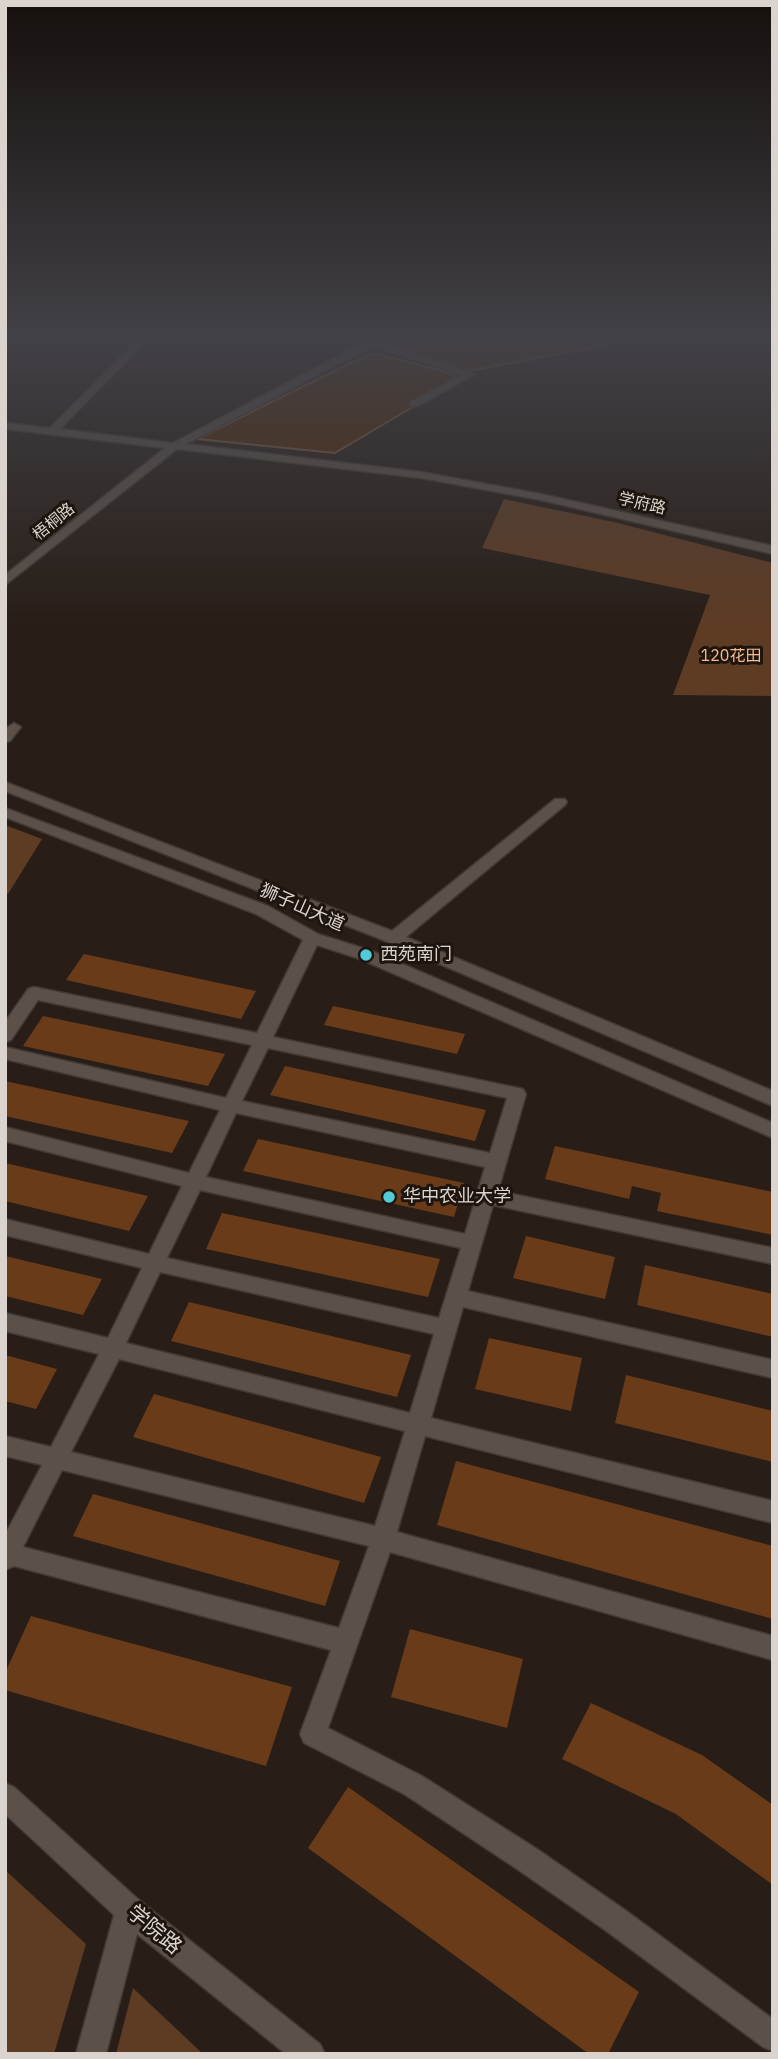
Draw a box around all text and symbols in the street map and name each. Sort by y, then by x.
street label: 学府路 [616,489,668,519]
street label: 梧桐路 [29,499,79,545]
park label: 120花田 [701,646,761,666]
street label: 狮子山大道 [256,880,348,936]
place label: 西苑南门 [380,944,452,966]
marker: 西苑南门 [358,947,374,963]
place label: 华中农业大学 [403,1186,511,1208]
marker: 华中农业大学 [381,1189,397,1205]
street label: 学院路 [122,1900,186,1960]

